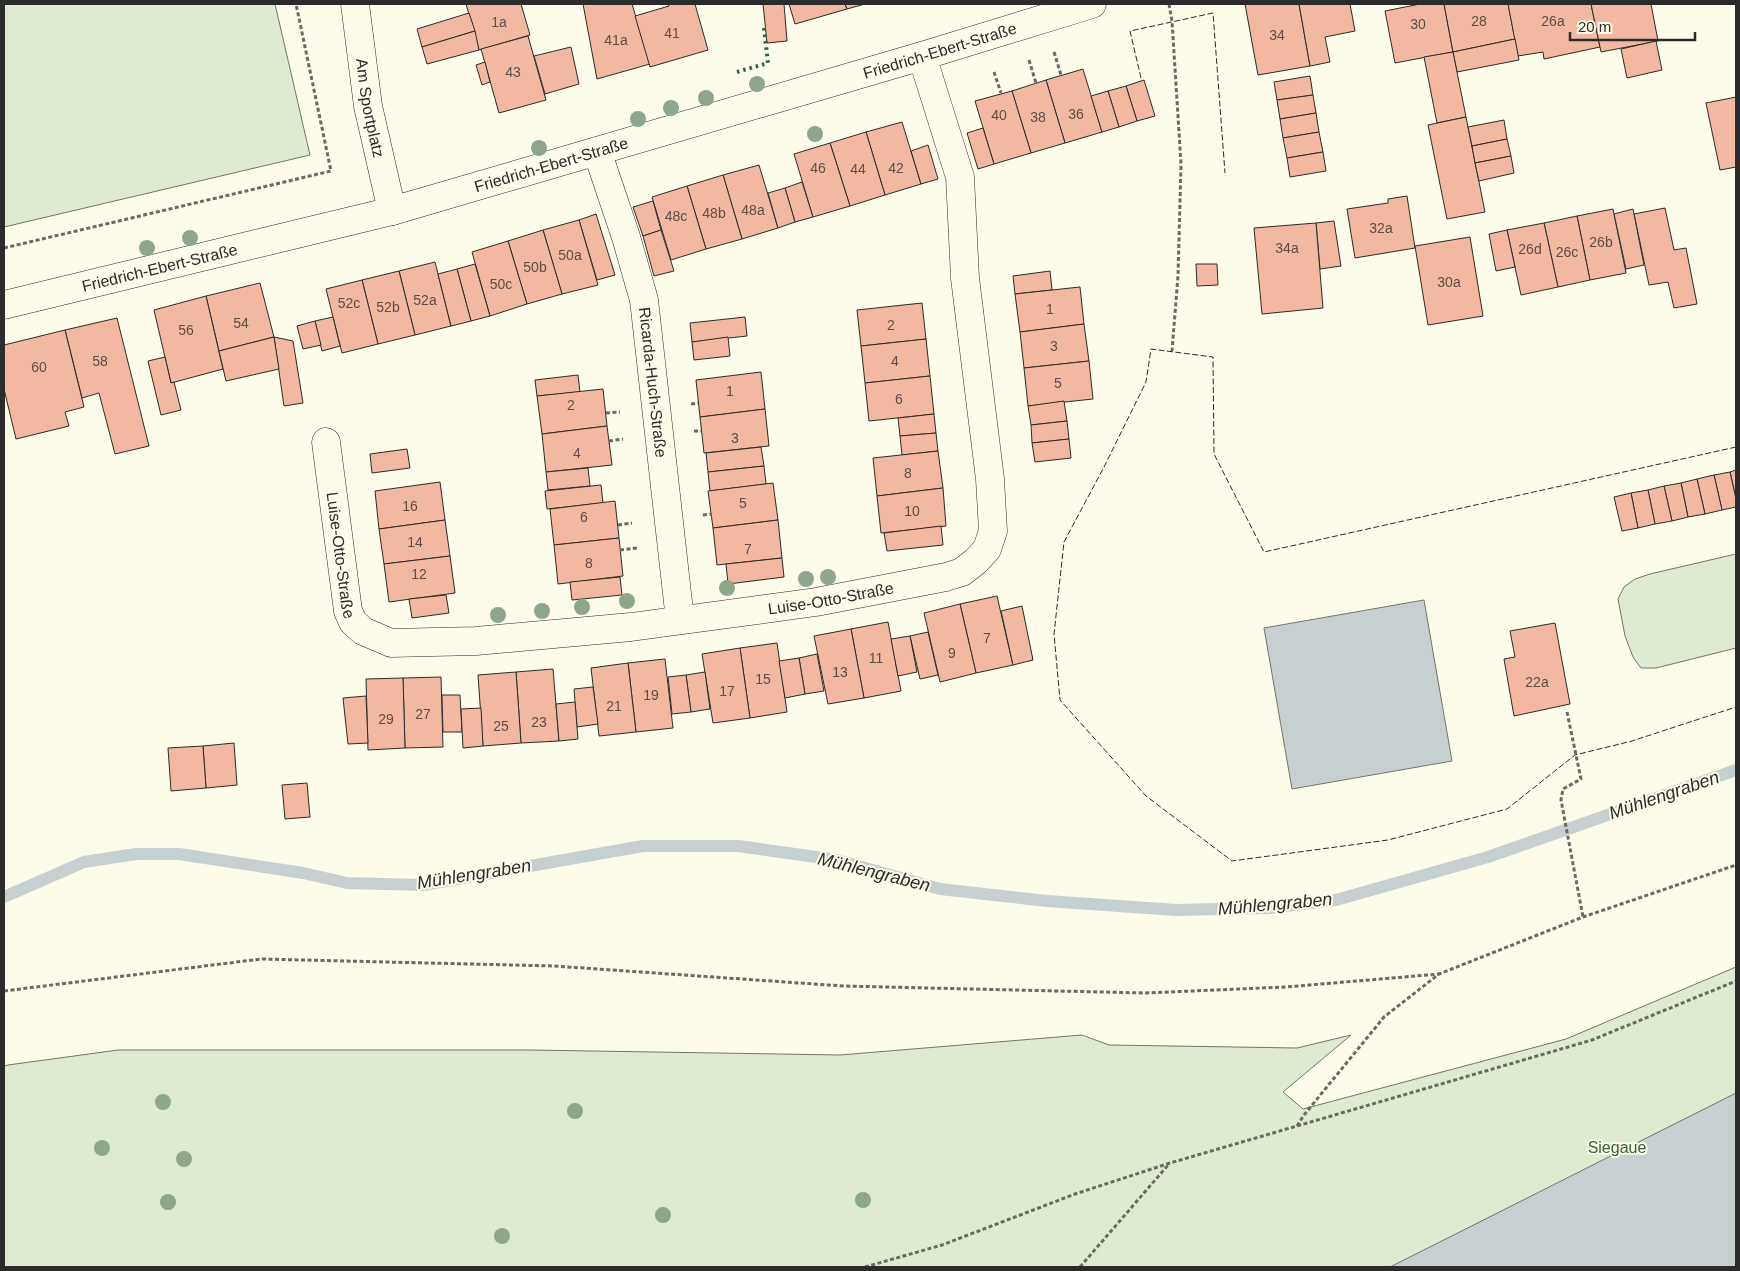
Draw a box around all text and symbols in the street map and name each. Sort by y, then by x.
scale bar [1570,10,1695,42]
house number: 28 [1471,13,1487,29]
house number: 26a [1541,13,1565,29]
house number: 1a [491,14,507,30]
house number: 30 [1410,16,1426,32]
text: 20 m [1578,18,1611,35]
street label: Friedrich-Ebert-Straße [861,19,1018,81]
house number: 41 [664,25,680,41]
house number: 34 [1269,27,1285,43]
house number: 41a [604,32,628,48]
street label: Am Sportplatz [353,57,388,159]
house number: 43 [505,64,521,80]
house number: 36 [1068,106,1084,122]
house number: 40 [991,107,1007,123]
house number: 38 [1030,109,1046,125]
street label: Friedrich-Ebert-Straße [472,134,630,195]
house number: 46 [810,160,826,176]
house number: 42 [888,160,904,176]
house number: 44 [850,161,866,177]
house number: 48a [741,202,765,218]
house number: 48b [702,205,726,221]
house number: 48c [665,208,687,224]
house number: 32a [1369,220,1393,236]
house number: 26b [1589,234,1613,250]
street label: Friedrich-Ebert-Straße [80,240,239,294]
house number: 34a [1275,240,1299,256]
house number: 26d [1518,241,1542,257]
house number: 26c [1556,244,1578,260]
house number: 50a [558,247,582,263]
house number: 50b [523,259,547,275]
house number: 30a [1437,274,1461,290]
house number: 50c [490,276,512,292]
house number: 52a [413,292,437,308]
house number: 52c [338,295,360,311]
house number: 52b [376,299,400,315]
house number: 1 [1046,301,1054,317]
street label: Ricarda-Huch-Straße [636,306,670,458]
house number: 54 [233,315,249,331]
house number: 2 [887,317,895,333]
house number: 56 [178,322,194,338]
house number: 3 [1050,338,1058,354]
house number: 58 [92,353,108,369]
house number: 4 [891,353,899,369]
house number: 60 [31,359,47,375]
house number: 5 [1054,375,1062,391]
house number: 1 [726,383,734,399]
house number: 6 [895,391,903,407]
house number: 2 [567,397,575,413]
house number: 3 [731,430,739,446]
house number: 4 [573,445,581,461]
house number: 8 [904,465,912,481]
street label: Luise-Otto-Straße [324,491,359,621]
house number: 5 [739,495,747,511]
house number: 16 [402,498,418,514]
house number: 10 [904,503,920,519]
house number: 6 [580,509,588,525]
house number: 14 [407,534,423,550]
house number: 7 [744,541,752,557]
house number: 8 [585,555,593,571]
house number: 12 [411,566,427,582]
street label: Luise-Otto-Straße [767,579,895,617]
house number: 7 [983,630,991,646]
house number: 9 [948,645,956,661]
house number: 11 [869,650,883,666]
house number: 13 [832,664,848,680]
house number: 15 [755,671,771,687]
house number: 22a [1525,674,1549,690]
house number: 17 [719,683,735,699]
house number: 19 [643,687,659,703]
house number: 21 [606,698,622,714]
house number: 27 [415,706,431,722]
house number: 29 [378,711,394,727]
house number: 23 [531,714,547,730]
house number: 25 [493,718,509,734]
water label: Mühlengraben [1606,767,1722,823]
water label: Mühlengraben [816,848,932,896]
water label: Mühlengraben [416,855,532,893]
water label: Mühlengraben [1217,889,1333,919]
park label: Siegaue [1588,1139,1646,1156]

